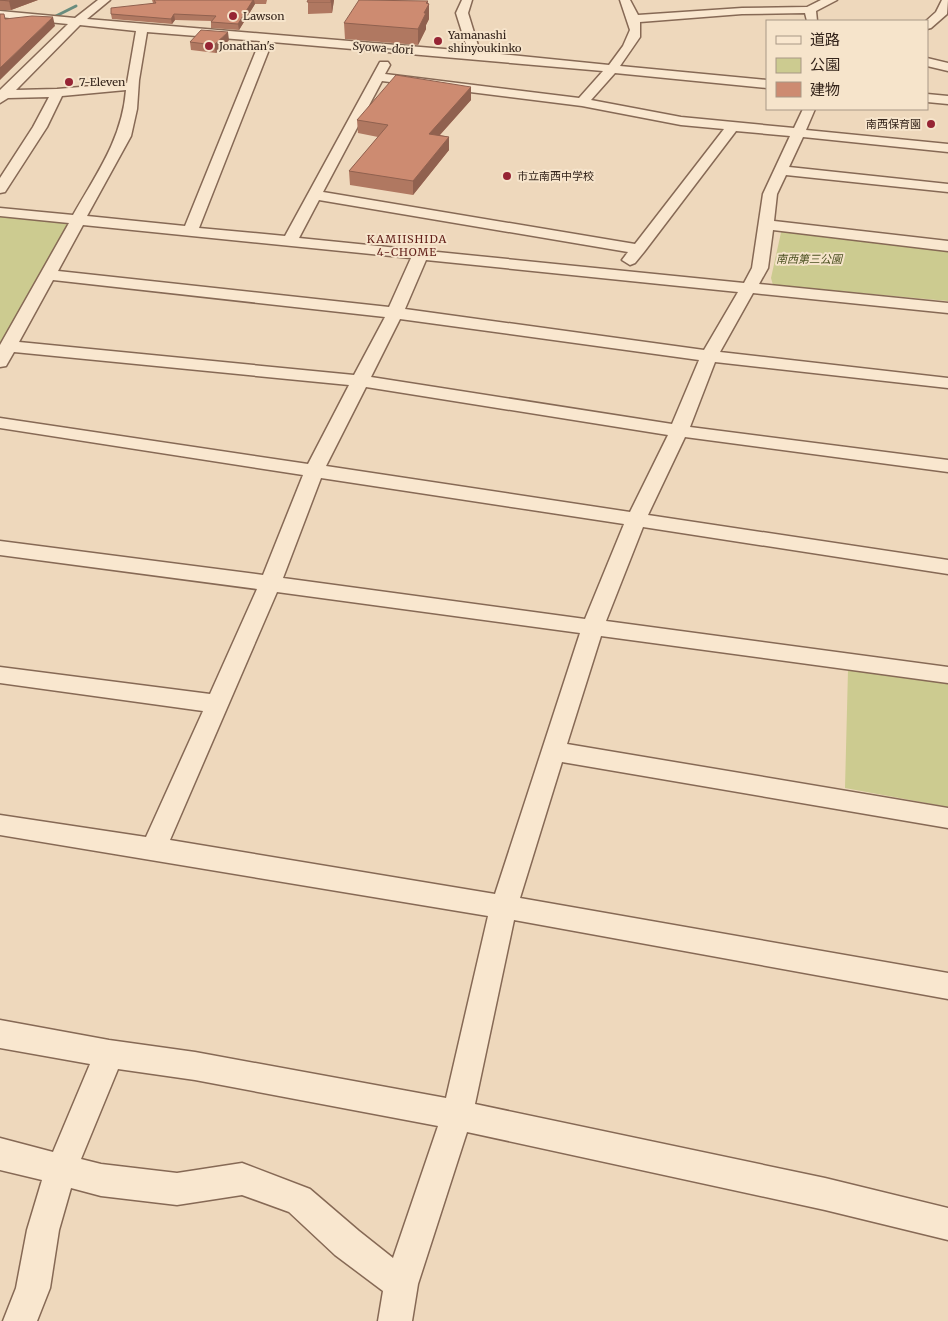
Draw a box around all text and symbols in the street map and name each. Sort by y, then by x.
place label: Lawson [243,9,285,23]
marker: Lawson [227,10,239,22]
legend [766,20,928,110]
place label: Yamanashi shinyoukinko [447,28,522,55]
text: 道路 [810,30,840,49]
marker: Yamanashi shinyoukinko [432,35,444,47]
place label: Jonathan's [218,39,274,53]
street label: Syowa-dori [352,39,414,57]
marker: Jonathan's [203,40,215,52]
text: 公園 [810,55,840,74]
place label: 7-Eleven [79,75,126,89]
marker: 7-Eleven [63,76,75,88]
text: 建物 [810,80,840,99]
place label: 南西保育園 [866,117,921,131]
marker: 南西保育園 [925,118,937,130]
place label: 市立南西中学校 [517,169,594,183]
marker: 市立南西中学校 [501,170,513,182]
district label: KAMIISHIDA 4-CHOME [367,232,447,259]
park label: 南西第三公園 [776,252,844,266]

